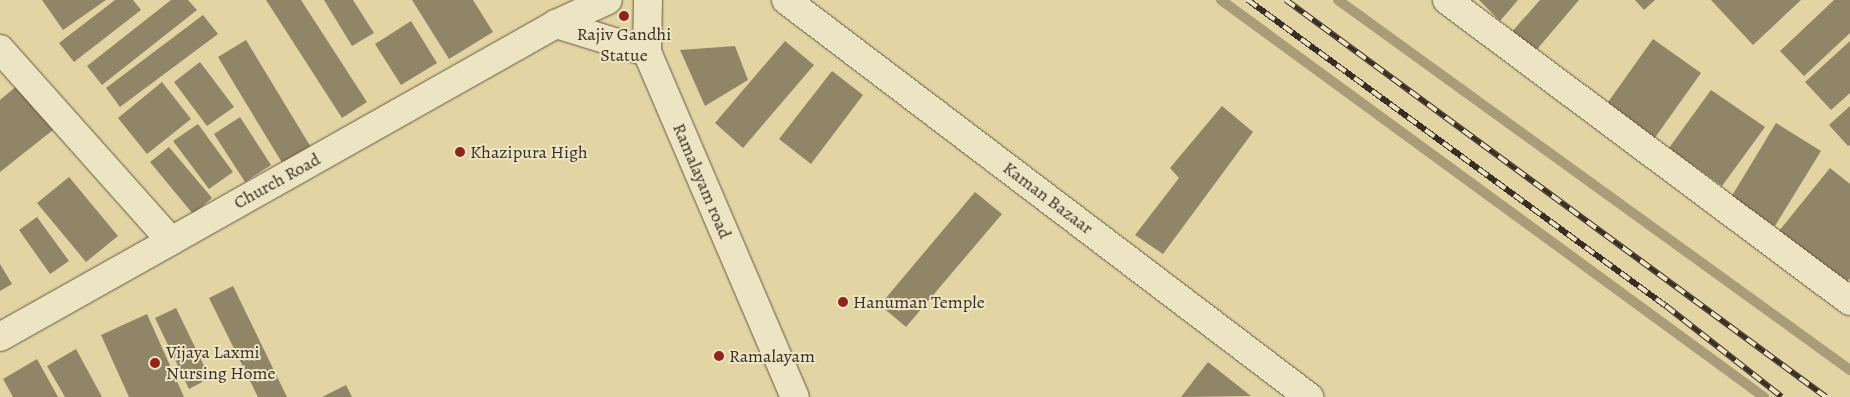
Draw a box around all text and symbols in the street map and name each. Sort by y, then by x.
marker: Rajiv Gandhi Statue [618,10,630,22]
place label: Rajiv Gandhi Statue [577,24,671,66]
street label: Ramalayam road [668,120,736,242]
place label: Khazipura High [470,141,588,163]
marker: Khazipura High [454,146,466,158]
street label: Church Road [230,148,324,214]
street label: Kaman Bazaar [999,157,1097,239]
place label: Hanuman Temple [853,291,985,313]
marker: Hanuman Temple [837,296,849,308]
place label: Vijaya Laxmi Nursing Home [166,342,276,384]
place label: Ramalayam [729,345,815,367]
marker: Ramalayam [713,350,725,362]
marker: Vijaya Laxmi Nursing Home [148,356,162,370]

